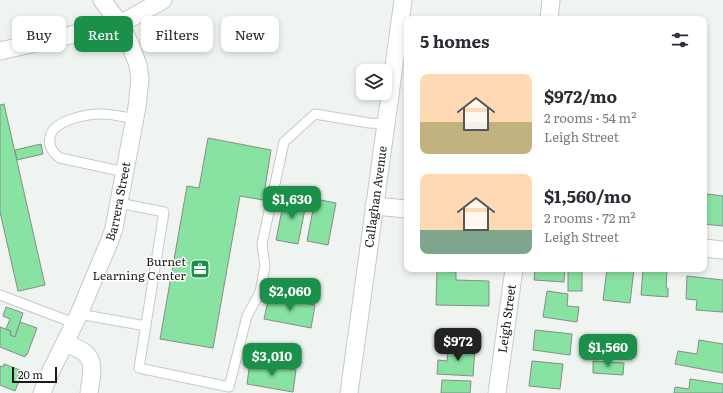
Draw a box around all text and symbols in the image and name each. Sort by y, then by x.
chip: Buy [12,16,66,52]
chip: Rent [74,16,133,52]
chip: Filters [141,16,213,52]
chip: New [221,16,279,52]
text: 5 homes [420,28,490,53]
icon: filters [669,29,691,51]
map controls [356,64,392,100]
button: layers [356,64,392,100]
text: $972/mo [544,83,617,108]
icon: home [452,90,500,138]
text: 2 rooms · 54 m² [544,108,636,127]
text: Leigh Street [544,127,619,146]
street label: Callaghan Avenue [359,145,391,249]
street label: Barrera Street [100,160,134,243]
text: $1,560/mo [544,183,631,208]
pin: $1,630 [259,186,325,220]
text: $1,630 [272,189,312,208]
icon: home [452,190,500,238]
text: 2 rooms · 72 m² [544,208,636,227]
text: Leigh Street [544,227,619,246]
place label: Burnet Learning Center [92,252,186,284]
office icon: Burnet Learning Center [189,258,211,280]
pin: $2,060 [257,278,323,312]
text: $2,060 [269,281,311,300]
street label: Leigh Street [493,283,520,354]
pin: $972 [434,328,482,362]
text: $972 [443,331,473,350]
pin: $1,560 [575,334,641,368]
text: $1,560 [588,337,628,356]
pin: $3,010 [239,343,305,377]
text: $3,010 [252,346,292,365]
scale bar [12,365,57,384]
text: 20 m [18,366,43,382]

